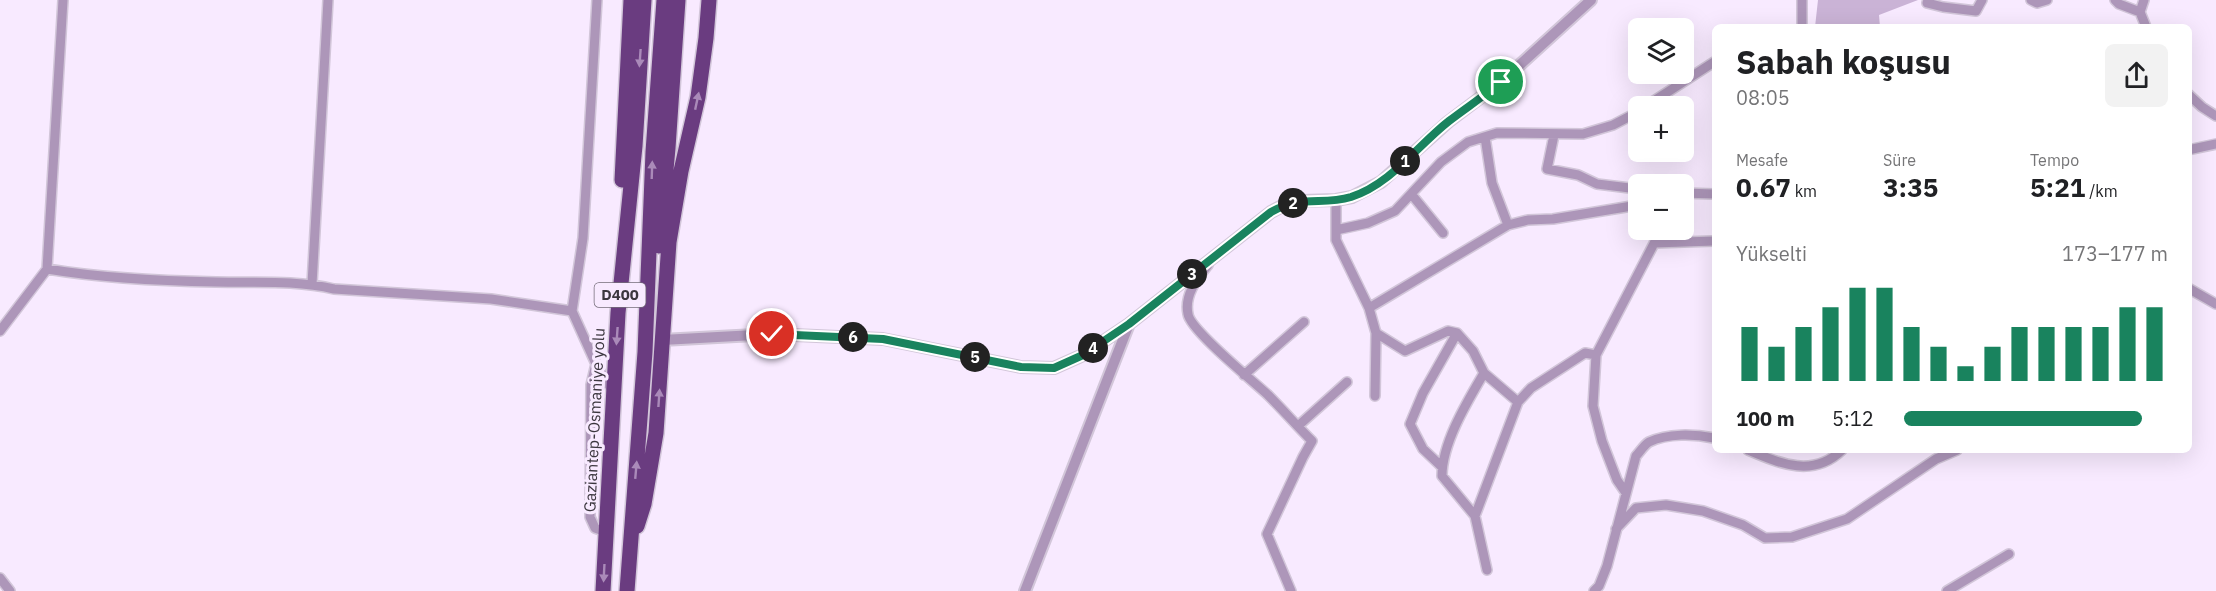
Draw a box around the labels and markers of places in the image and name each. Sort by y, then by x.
pin [1475,56,1526,107]
pin: 1 [1390,146,1420,176]
pin: 2 [1278,188,1308,218]
pin: 3 [1177,259,1207,289]
pin [746,308,797,359]
pin: 6 [838,322,868,352]
pin: 4 [1078,333,1108,363]
pin: 5 [960,342,990,372]

